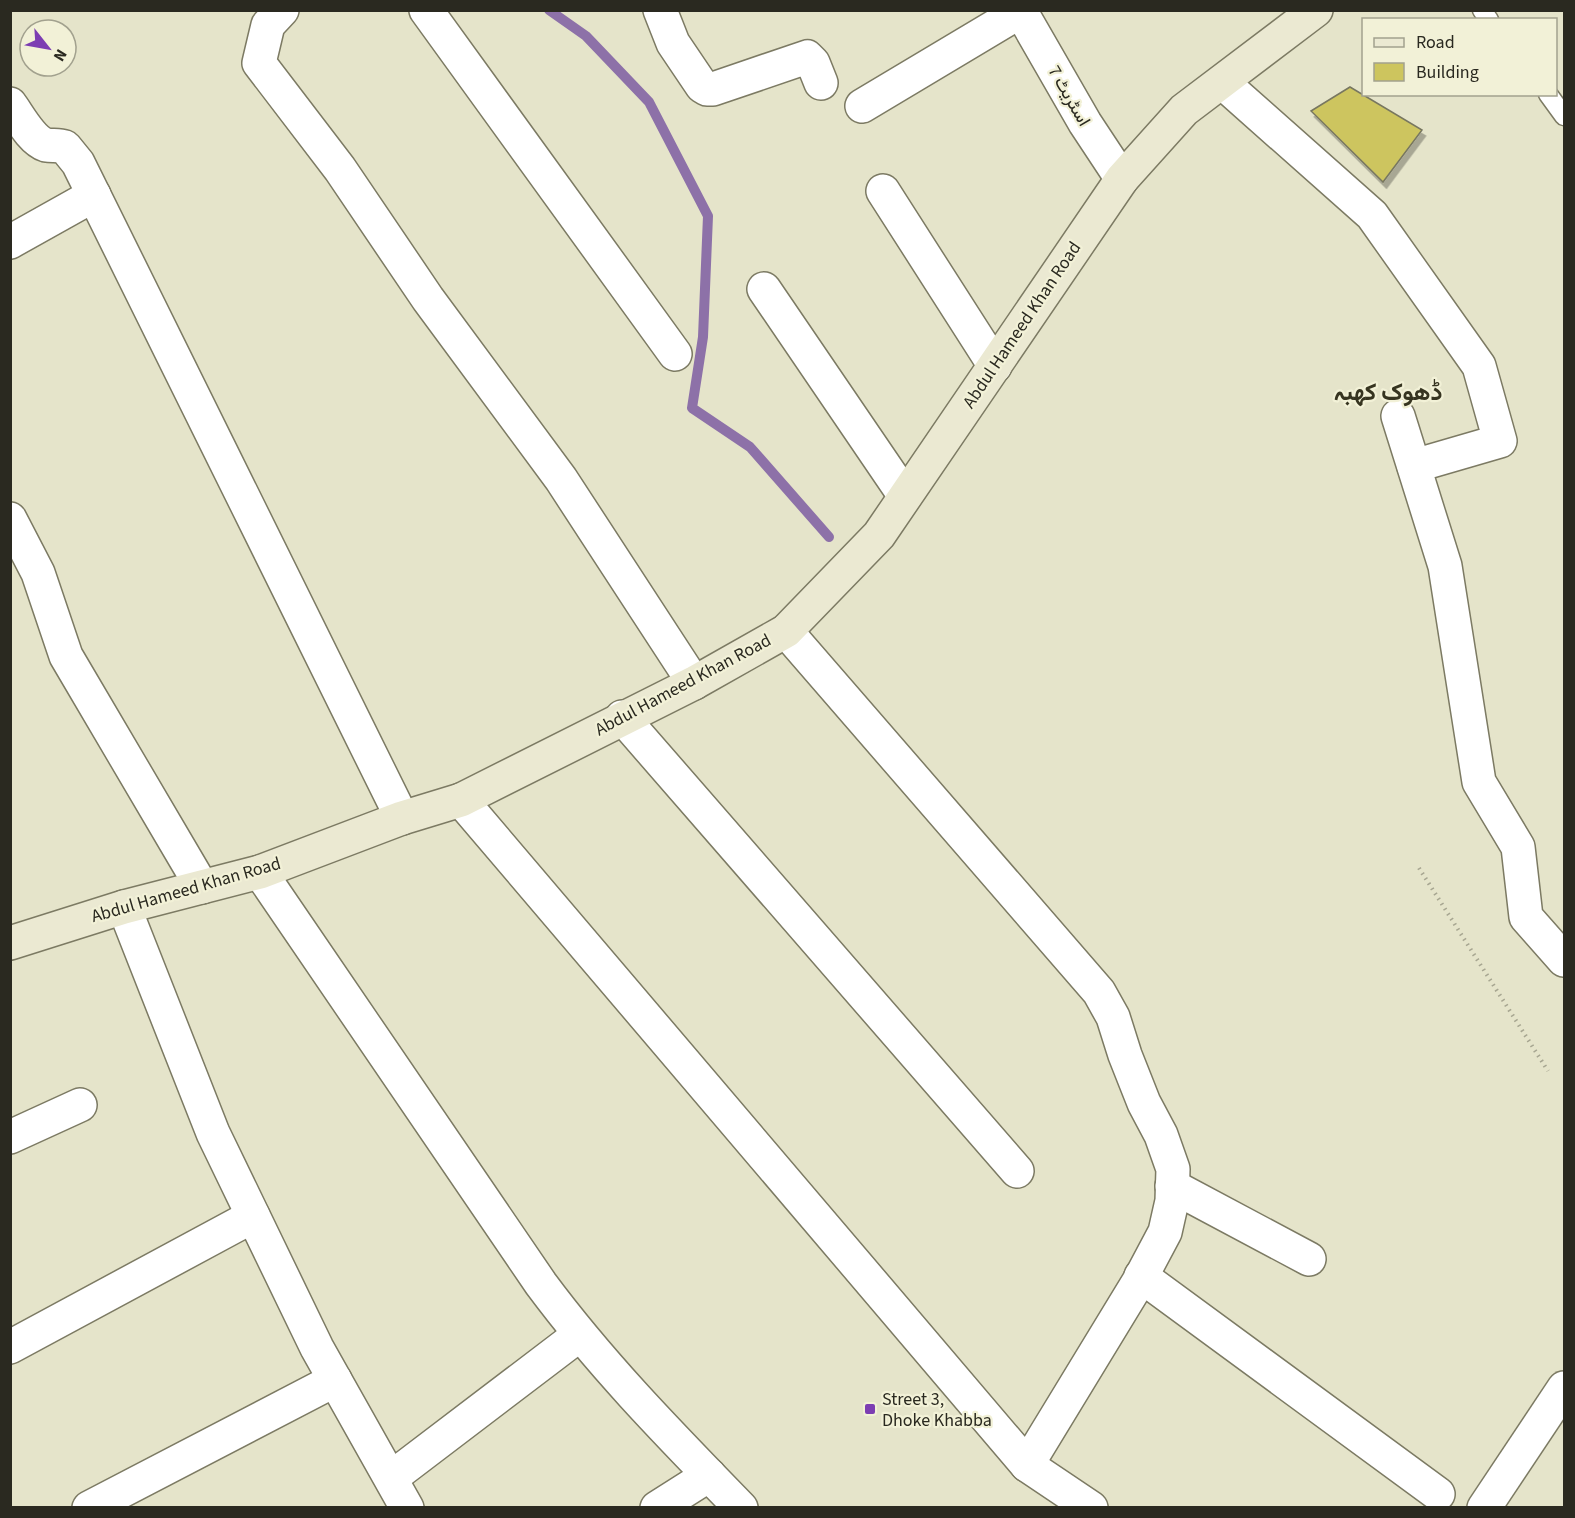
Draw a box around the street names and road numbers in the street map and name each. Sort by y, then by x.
street label: اسٹریٹ 7 [1042,61,1096,131]
street label: Abdul Hameed Khan Road [957,237,1087,413]
street label: Abdul Hameed Khan Road [590,628,776,742]
street label: Abdul Hameed Khan Road [88,851,284,929]

